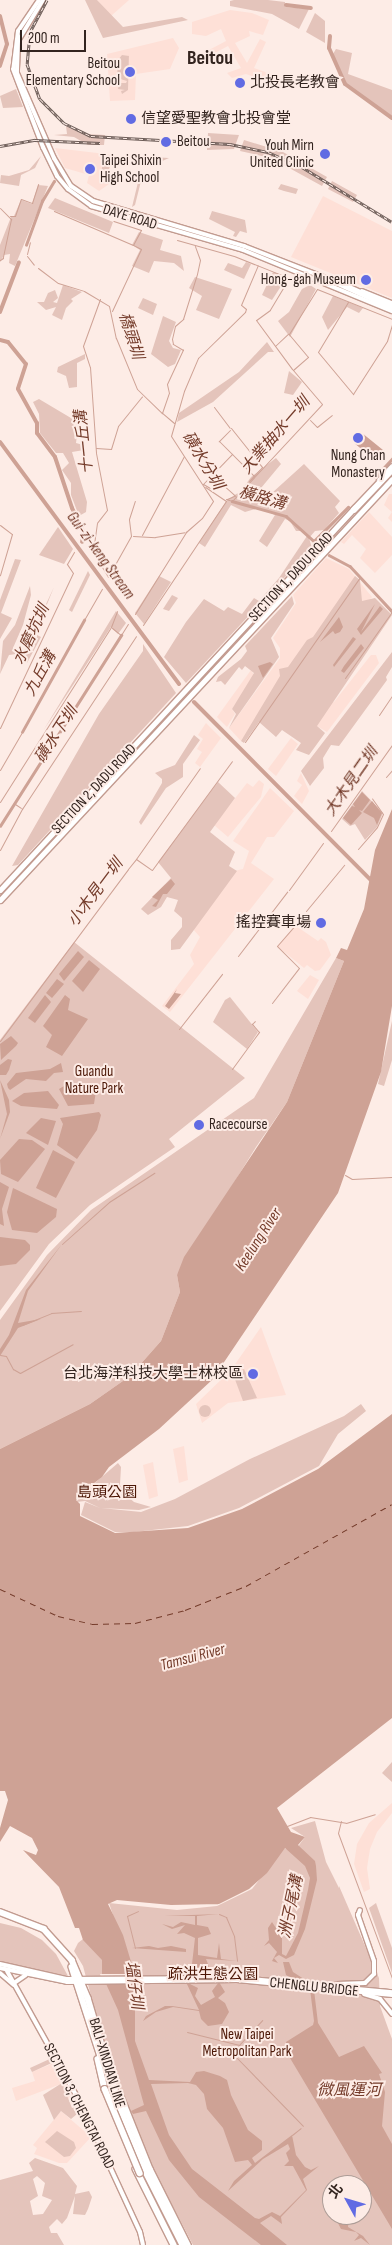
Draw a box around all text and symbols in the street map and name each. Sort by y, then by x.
scale bar [22,20,89,52]
text: 200 m [28,29,60,48]
district label: Beitou [187,46,233,70]
place label: Beitou Elementary School [26,54,120,89]
marker: Beitou Elementary School [124,66,136,78]
place label: 北投長老教會 [250,74,340,92]
marker: 北投長老教會 [234,77,246,89]
place label: 信望愛聖教會北投會堂 [141,110,291,128]
marker: 信望愛聖教會北投會堂 [125,113,137,125]
place label: Beitou [177,133,209,151]
marker: Beitou [159,135,173,149]
place label: Youh Mirn United Clinic [250,136,314,171]
marker: Youh Mirn United Clinic [318,147,332,161]
place label: Taipei Shixin High School [100,151,162,186]
marker: Taipei Shixin High School [84,163,96,175]
street label: DAYE ROAD [101,200,159,234]
place label: Hong-gah Museum [261,271,356,289]
marker: Hong-gah Museum [360,274,372,286]
water label: 橋頭圳 [114,310,146,362]
water label: 大業抽水一圳 [237,393,315,479]
water label: 十一丘溝 [72,409,98,475]
water label: 磺水分圳 [177,429,227,493]
marker: Nung Chan Monastery [352,432,364,444]
place label: Nung Chan Monastery [331,446,385,481]
water label: 橫路溝 [236,483,288,515]
water label: Gui-zi-keng Stream [62,508,138,604]
street label: SECTION 1, DADU ROAD [245,529,337,625]
water label: 水磨坑圳 [10,602,54,668]
water label: 九丘溝 [21,648,61,700]
water label: 磺水下圳 [32,703,82,767]
street label: SECTION 2, DADU ROAD [48,740,140,838]
water label: 大木見二圳 [321,744,383,820]
water label: 小木見一圳 [64,855,128,931]
place label: 搖控賽車場 [236,914,311,932]
marker: 搖控賽車場 [315,917,327,929]
park label: Guandu Nature Park [65,1062,123,1097]
place label: Racecourse [209,1116,267,1134]
marker: Racecourse [193,1119,205,1131]
water label: Keelung River [232,1205,286,1275]
place label: 台北海洋科技大學士林校區 [63,1365,243,1383]
marker: 台北海洋科技大學士林校區 [247,1368,259,1380]
park label: 島頭公園 [77,1484,137,1502]
water label: Tamsui River [159,1640,227,1676]
water label: 洲子尾溝 [276,1874,308,1940]
water label: 塭仔圳 [120,1960,146,2010]
park label: 疏洪生態公園 [168,1966,258,1984]
street label: CHENGLU BRIDGE [269,1973,359,2001]
street label: BALI-XINDIAN LINE [85,2016,129,2110]
park label: New Taipei Metropolitan Park [202,2025,292,2060]
street label: SECTION 3, CHENGTAI ROAD [39,2040,119,2172]
water label: 微風運河 [317,2081,381,2101]
north arrow [322,2175,372,2225]
text: 北 [325,2180,347,2202]

